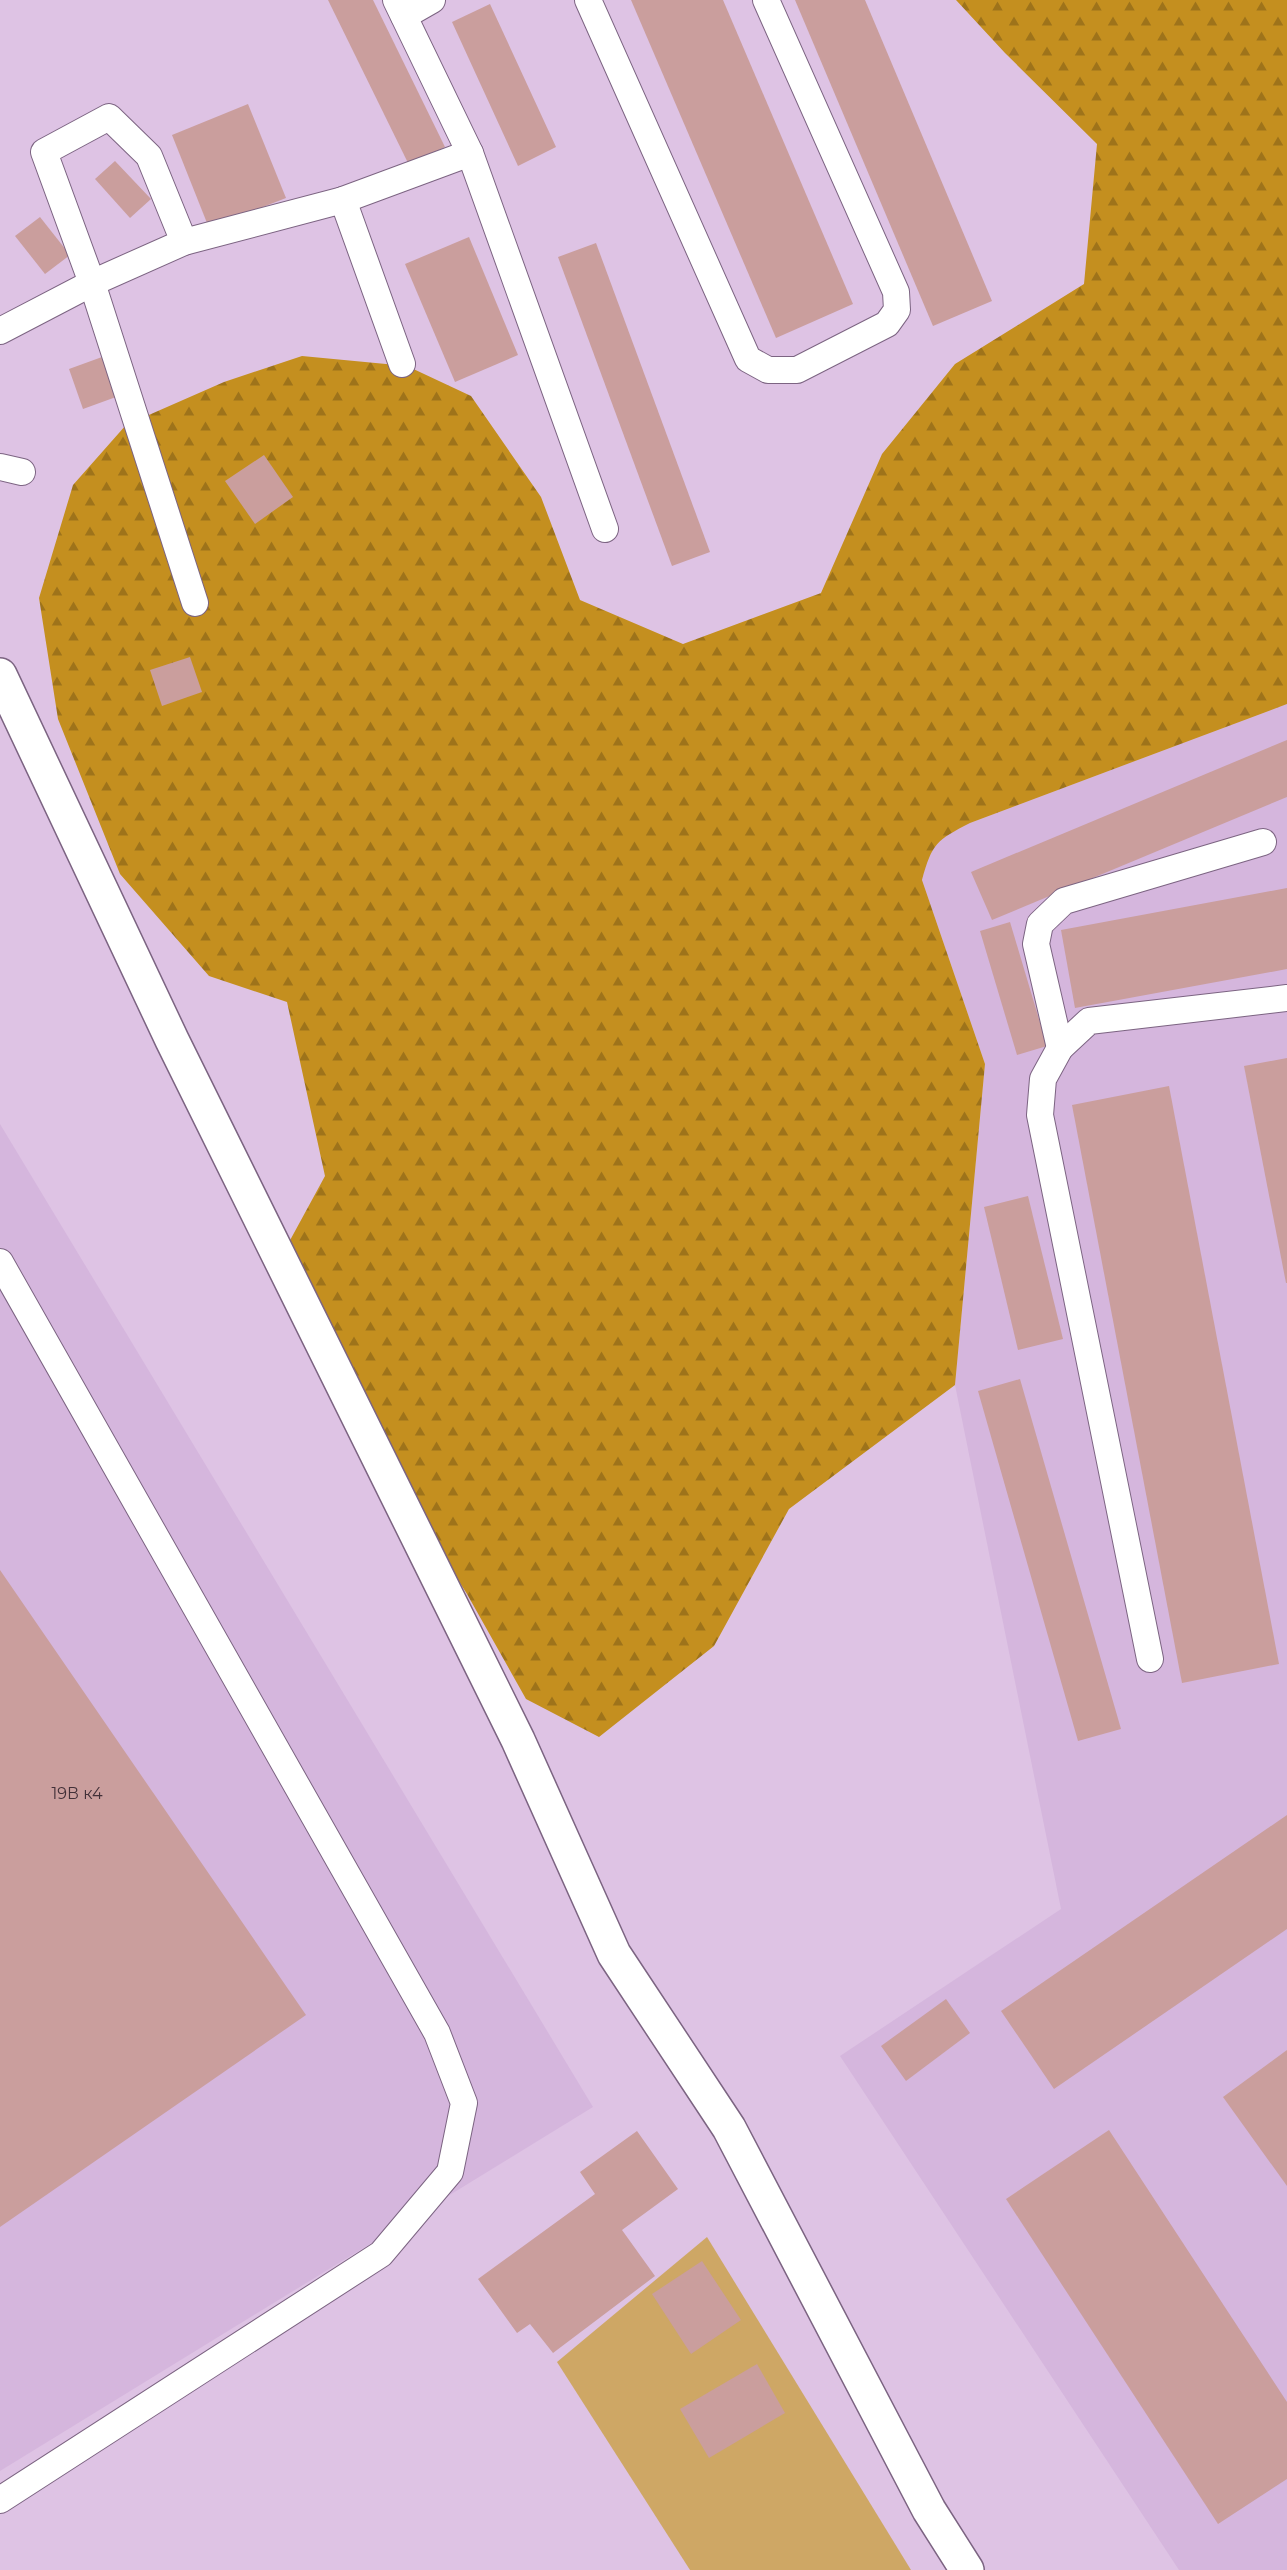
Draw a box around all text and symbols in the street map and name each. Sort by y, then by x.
house number: 19В к4 [51,1784,103,1803]

